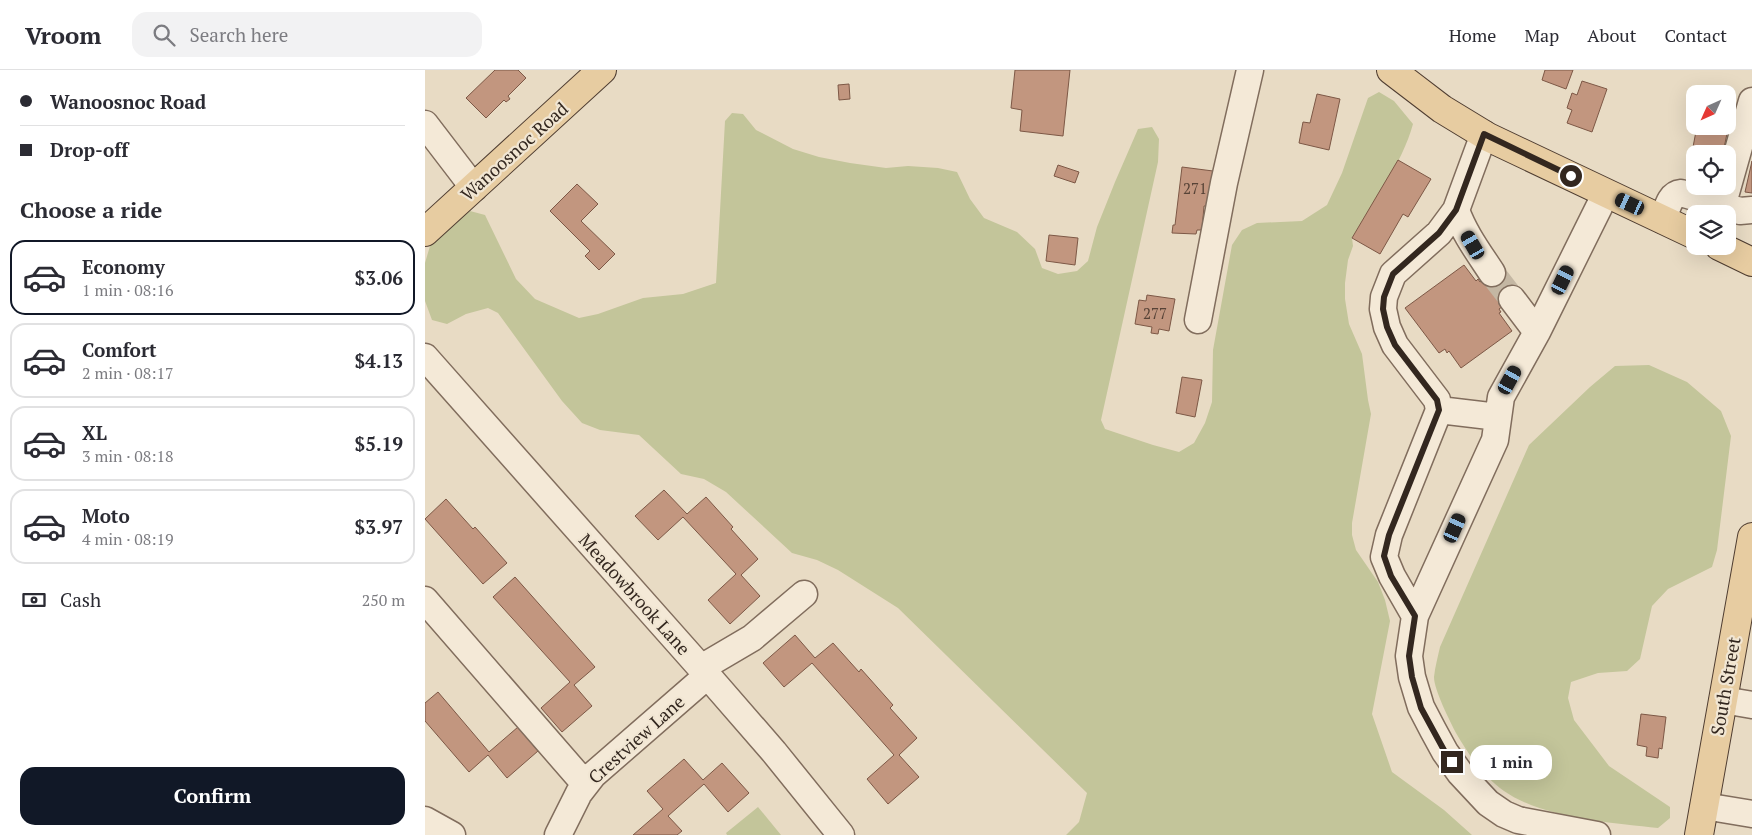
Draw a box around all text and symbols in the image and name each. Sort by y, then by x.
search box [132,12,482,57]
text: Vroom [25,19,102,51]
icon: search [150,21,178,49]
text: Search here [190,22,288,47]
text: Home [1449,23,1496,47]
text: Map [1524,23,1559,47]
text: About [1587,23,1636,47]
text: Contact [1664,23,1727,47]
north arrow [1686,85,1736,135]
map controls [1686,85,1736,255]
text: Wanoosnoc Road [50,89,206,114]
street label: Wanoosnoc Road [455,96,573,206]
text: Drop-off [50,137,128,162]
button: locate [1686,145,1736,195]
route start [1560,165,1582,187]
house number: 271 [1183,178,1207,198]
car [1613,191,1646,217]
text: Choose a ride [20,195,162,224]
button: layers [1686,205,1736,255]
car [1459,228,1486,262]
text: Economy [82,254,165,279]
icon: car [22,255,67,300]
car [1549,263,1576,297]
text: $3.06 [354,265,403,290]
text: 1 min · 08:16 [82,279,174,301]
house number: 277 [1143,303,1167,323]
text: Comfort [82,337,157,362]
icon: car [22,338,67,383]
text: $4.13 [354,348,403,373]
text: 2 min · 08:17 [82,362,174,384]
car [1496,363,1523,397]
text: XL [82,420,107,445]
icon: car [22,421,67,466]
text: $5.19 [354,431,403,456]
text: 3 min · 08:18 [82,445,174,467]
text: Moto [82,503,130,528]
icon: car [22,504,67,549]
car [1442,511,1467,545]
text: $3.97 [354,514,403,539]
text: 4 min · 08:19 [82,528,174,550]
street label: Meadowbrook Lane [574,528,696,660]
icon: cash [20,586,48,614]
text: Cash [60,587,101,612]
text: 250 m [362,589,405,611]
street label: South Street [1705,635,1746,737]
street label: Crestview Lane [583,689,689,789]
callout: 1 min [1469,744,1552,780]
route end [1441,751,1463,773]
text: 1 min [1489,751,1533,773]
button: Confirm [20,767,405,825]

